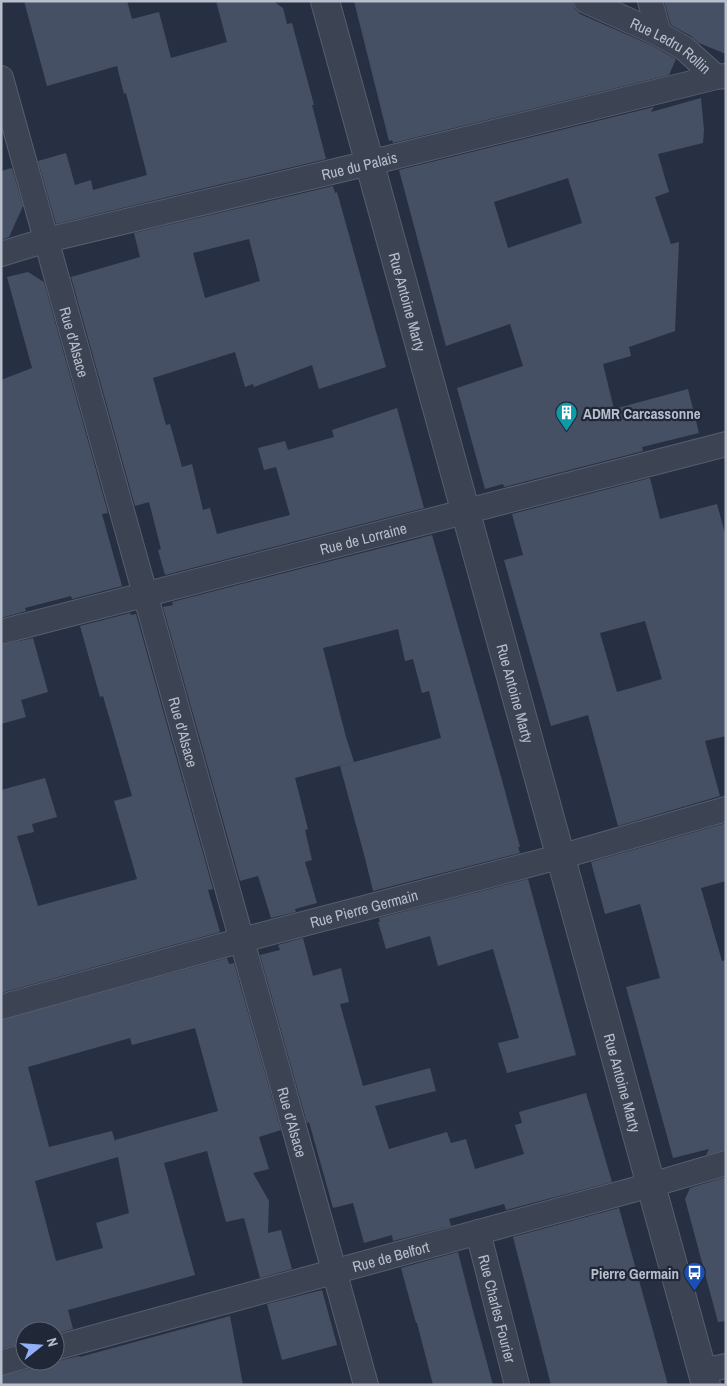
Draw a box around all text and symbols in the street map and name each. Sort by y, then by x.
street label: Rue Ledru Rollin [627,12,716,78]
street label: Rue du Palais [319,146,399,185]
street label: Rue Antoine Marty [384,250,432,355]
street label: Rue d'Alsace [55,304,95,380]
building icon: ADMR Carcassonne [555,401,579,432]
place label: ADMR Carcassonne [583,403,701,424]
street label: Rue de Lorraine [317,517,409,559]
street label: Rue Antoine Marty [492,641,539,746]
street label: Rue d'Alsace [164,694,203,770]
street label: Rue Pierre Germain [307,884,420,932]
street label: Rue Antoine Marty [599,1031,647,1136]
street label: Rue d'Alsace [273,1084,312,1160]
street label: Rue de Belfort [350,1236,432,1277]
street label: Rue Charles Fourier [474,1252,521,1365]
bus stop icon: Pierre Germain [683,1261,707,1292]
place label: Pierre Germain [591,1263,679,1284]
north arrow [15,1321,65,1371]
text: N [43,1336,62,1349]

